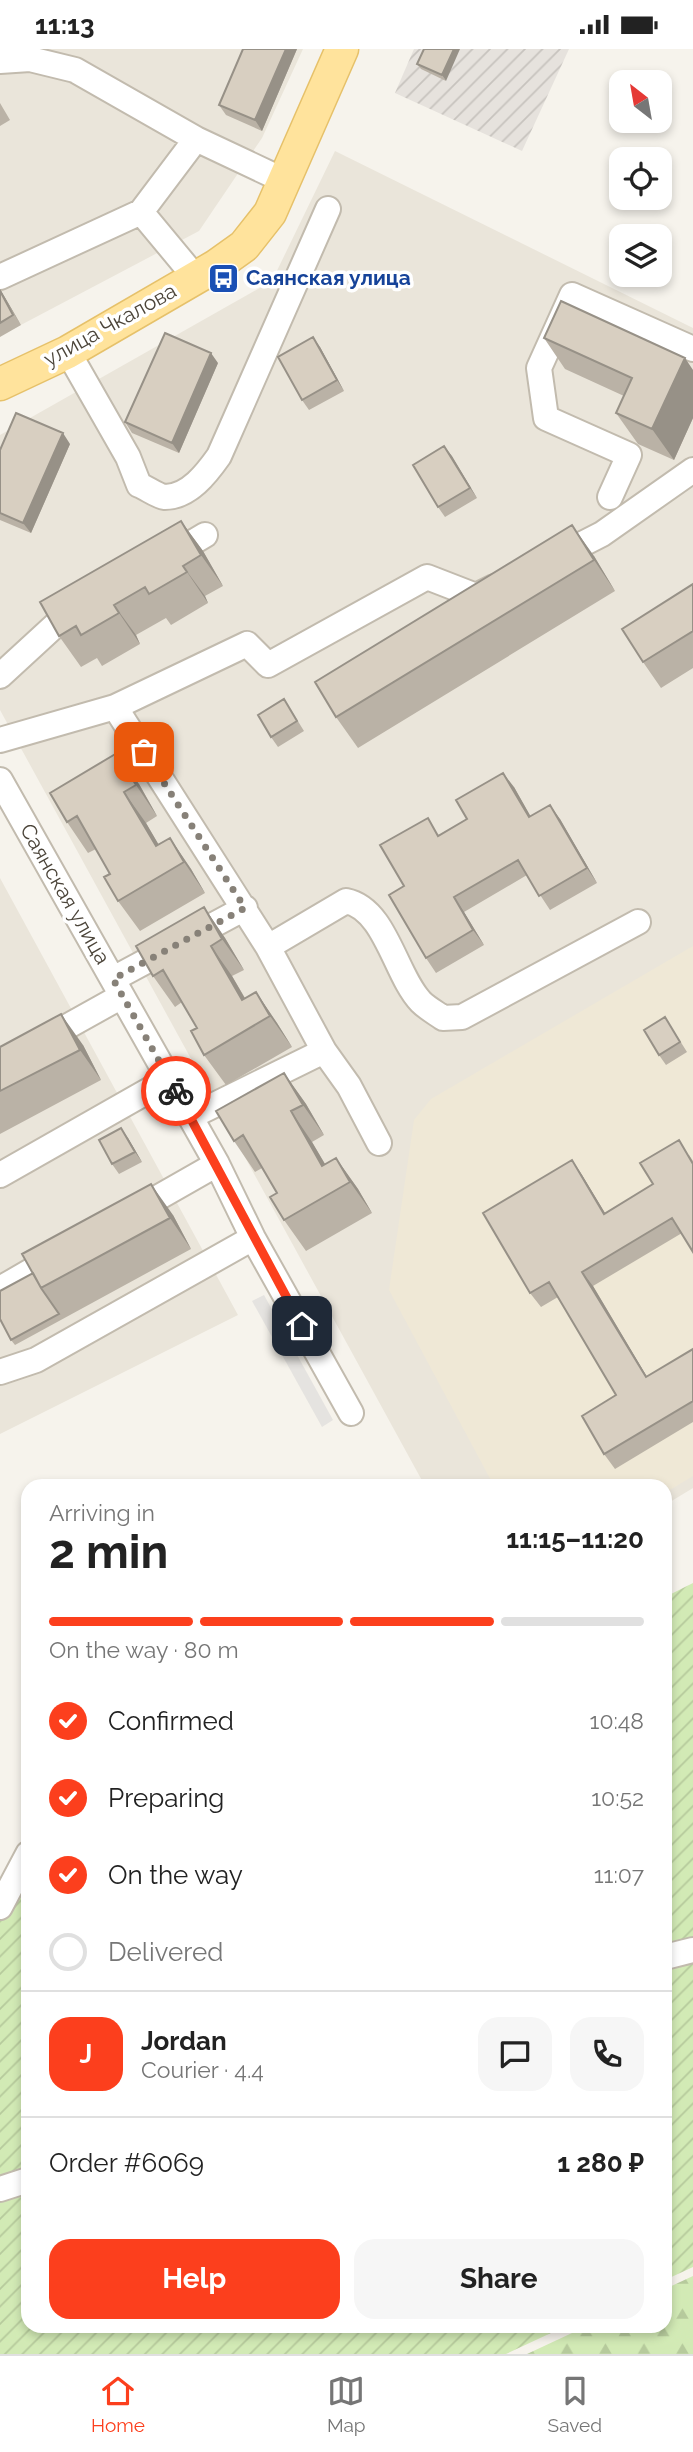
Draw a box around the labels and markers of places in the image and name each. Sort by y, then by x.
bus stop icon: Саянская улица [206,261,240,295]
place label: Саянская улица [246,265,411,290]
pin [114,722,174,782]
pin [272,1296,332,1356]

